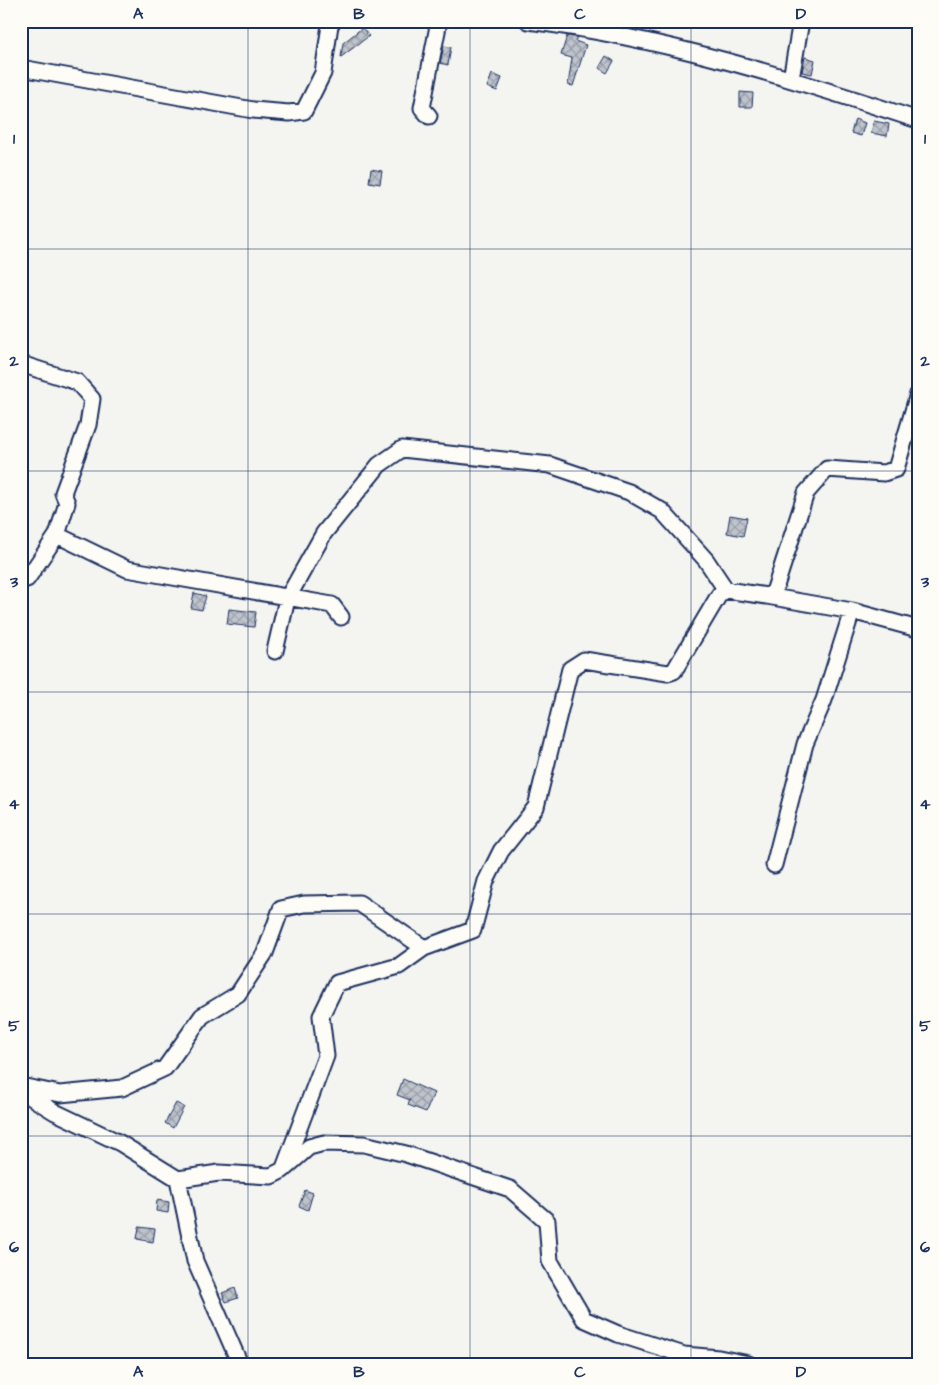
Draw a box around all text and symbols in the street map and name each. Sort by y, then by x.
text: A [133,3,144,25]
text: B [353,3,365,25]
text: C [574,3,586,25]
text: D [796,3,807,25]
text: 1 [13,128,16,150]
text: 1 [924,128,927,150]
text: 2 [8,350,19,372]
text: 2 [919,350,930,372]
text: 3 [9,571,19,593]
text: 3 [920,571,930,593]
text: 4 [9,793,20,815]
text: 4 [920,793,931,815]
text: 5 [8,1015,20,1037]
text: 5 [919,1015,931,1037]
text: 6 [9,1236,19,1258]
text: 6 [920,1236,930,1258]
text: A [133,1361,144,1383]
text: B [353,1361,365,1383]
text: C [574,1361,586,1383]
text: D [796,1361,807,1383]

